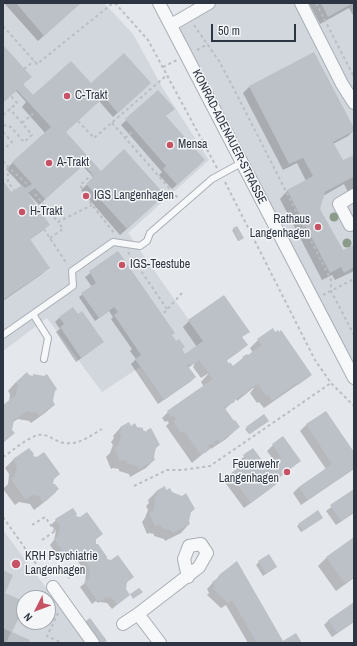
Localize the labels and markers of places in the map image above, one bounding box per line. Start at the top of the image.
place label: C-Trakt [75,89,107,103]
marker: C-Trakt [62,91,72,101]
place label: Mensa [178,138,208,152]
marker: Mensa [165,140,175,150]
place label: A-Trakt [57,156,89,170]
marker: A-Trakt [44,158,54,168]
place label: IGS Langenhagen [94,189,174,203]
marker: IGS Langenhagen [81,191,91,201]
place label: H-Trakt [30,205,62,219]
marker: H-Trakt [17,207,27,217]
place label: Rathaus Langenhagen [250,213,310,241]
marker: Rathaus Langenhagen [313,222,323,232]
place label: IGS-Teestube [130,258,190,272]
marker: IGS-Teestube [117,260,127,270]
place label: Feuerwehr Langenhagen [219,458,279,486]
marker: Feuerwehr Langenhagen [282,467,292,477]
place label: KRH Psychiatrie Langenhagen [25,550,98,578]
marker: KRH Psychiatrie Langenhagen [10,558,22,570]

